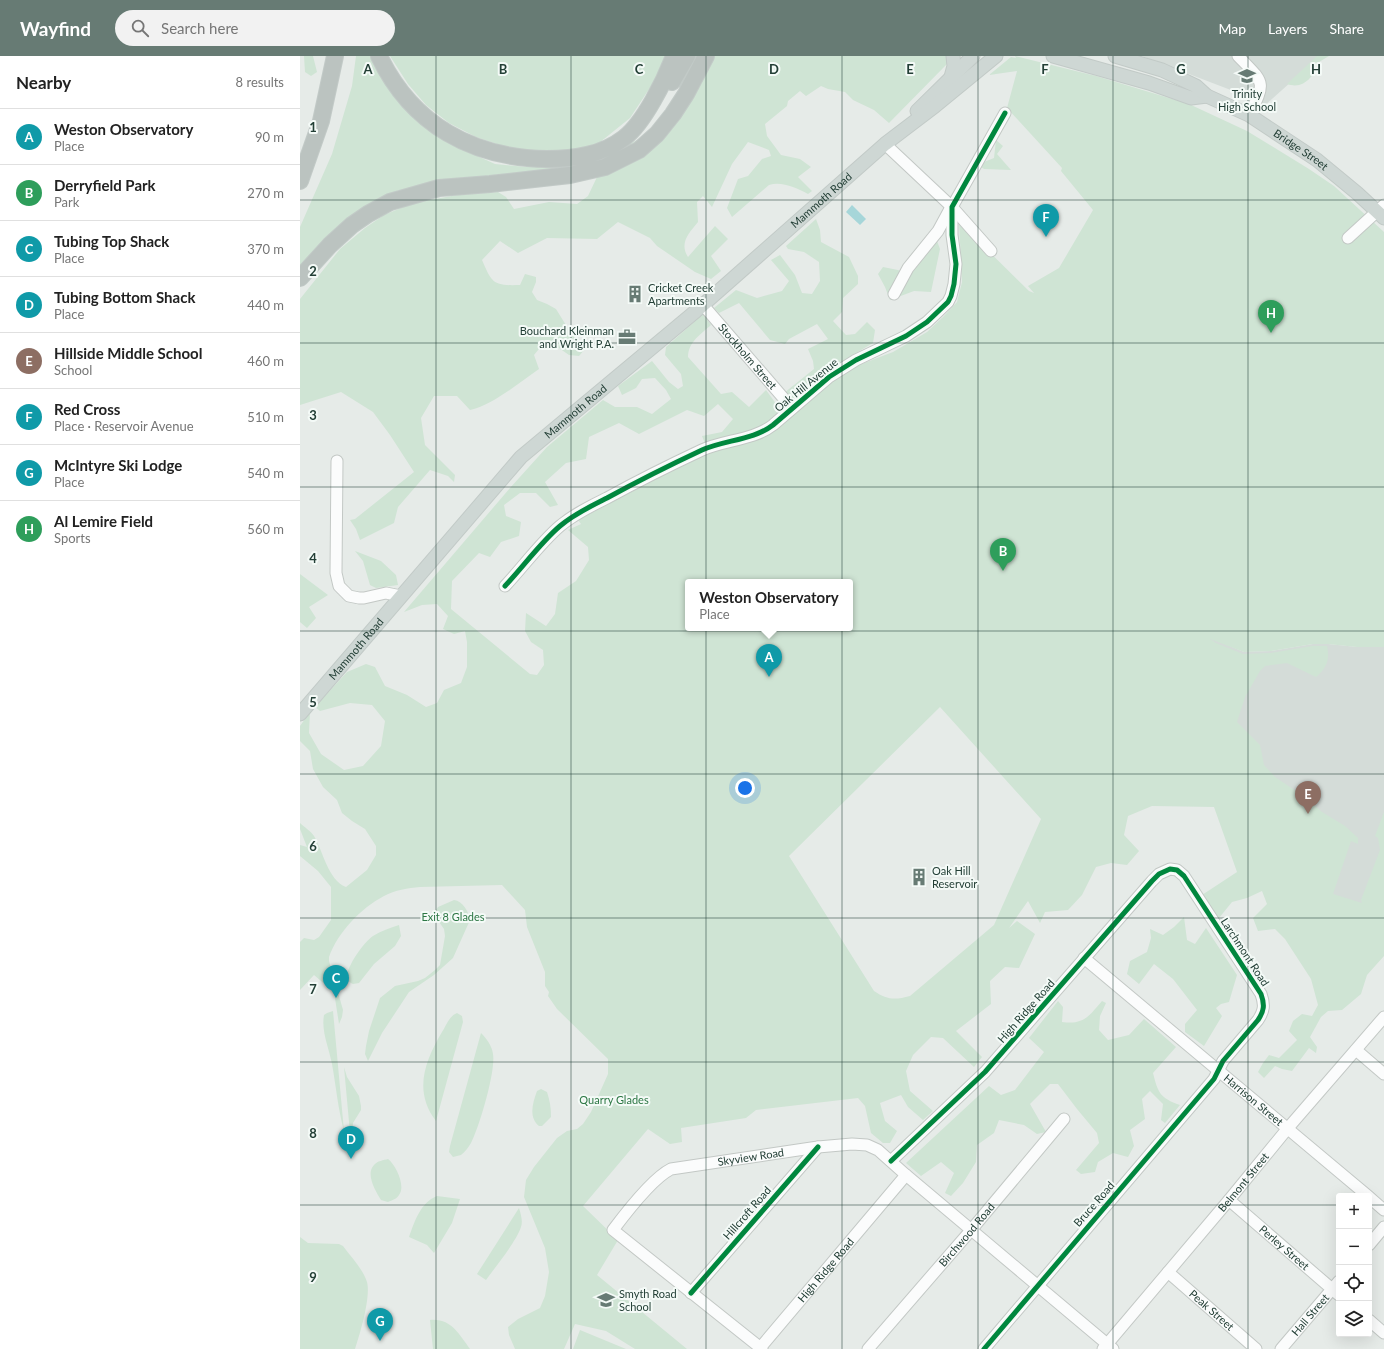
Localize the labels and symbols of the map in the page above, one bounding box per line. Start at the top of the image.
text: A [362,61,373,77]
text: B [499,61,508,77]
text: C [635,61,644,77]
text: D [769,61,779,77]
text: E [906,61,914,77]
text: F [1041,61,1049,77]
text: G [1176,61,1186,77]
text: H [1311,61,1321,77]
school or university icon: Trinity High School [1237,66,1257,86]
place label: Trinity High School [1218,87,1276,113]
text: 1 [309,119,317,135]
street label: Bridge Street [1271,126,1331,173]
street label: Mammoth Road [788,170,854,230]
pin: F [1033,204,1059,237]
text: 2 [309,263,317,279]
place label: Cricket Creek Apartments [648,281,714,307]
building icon: Cricket Creek Apartments [625,284,645,304]
pin: H [1258,300,1284,333]
street label: Stockholm Street [716,321,780,392]
place label: Bouchard Kleinman and Wright P.A. [520,324,614,350]
office icon: Bouchard Kleinman and Wright P.A. [617,327,637,347]
street label: Oak Hill Avenue [771,355,840,414]
street label: Mammoth Road [541,381,609,441]
text: 3 [309,407,317,423]
pin: B [990,538,1016,571]
text: 4 [309,550,317,566]
street label: Mammoth Road [326,615,386,682]
pin: A [756,644,782,677]
text: 5 [309,694,317,710]
your location [735,778,755,798]
pin: E [1295,781,1321,814]
text: 6 [309,838,317,854]
place label: Oak Hill Reservoir [932,864,977,890]
building icon: Oak Hill Reservoir [909,867,929,887]
park label: Exit 8 Glades [421,910,485,923]
street label: Larchmont Road [1219,915,1272,988]
pin: C [323,965,349,998]
street label: High Ridge Road [995,976,1057,1045]
text: 7 [309,981,317,997]
street label: Harrison Street [1221,1071,1286,1128]
park label: Quarry Glades [579,1093,649,1106]
text: 8 [309,1125,317,1141]
pin: D [338,1126,364,1159]
street label: Skyview Road [717,1145,785,1168]
street label: Belmont Street [1215,1150,1271,1214]
street label: Bruce Road [1071,1179,1117,1229]
street label: Hillcroft Road [720,1183,773,1242]
street label: Birchwood Road [936,1200,997,1269]
street label: Perley Street [1257,1222,1312,1272]
street label: High Ridge Road [795,1235,856,1304]
text: 9 [309,1269,317,1285]
place label: Smyth Road School [619,1287,677,1313]
street label: Peak Street [1187,1287,1237,1333]
school or university icon: Smyth Road School [596,1290,616,1310]
street label: Hall Street [1288,1291,1331,1338]
pin: G [367,1308,393,1341]

